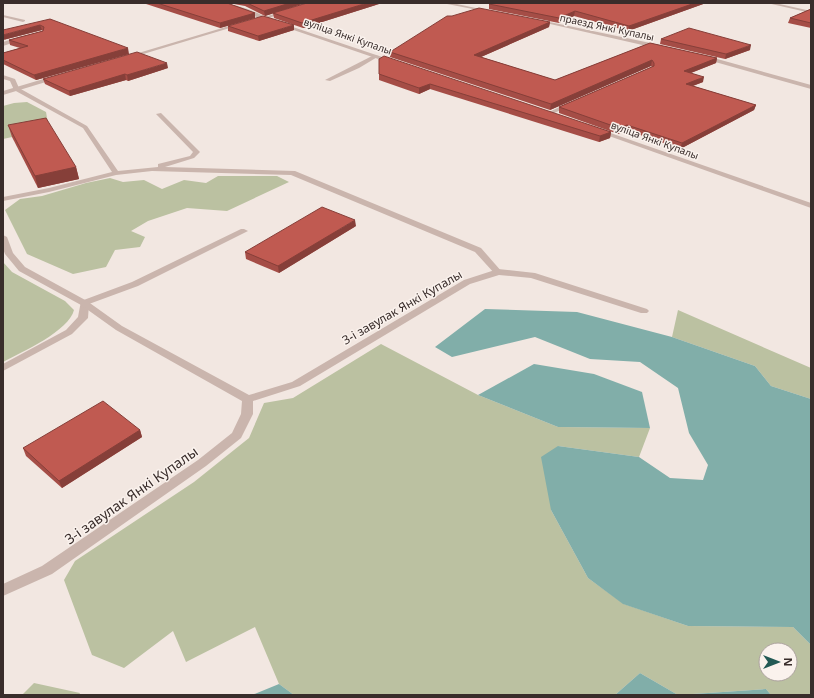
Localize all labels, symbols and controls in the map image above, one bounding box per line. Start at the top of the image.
street label: праезд Янкі Купалы [559,10,655,44]
street label: вуліца Янкі Купалы [302,14,394,58]
street label: вуліца Янкі Купалы [609,118,701,162]
street label: 3-і завулак Янкі Купалы [339,266,465,348]
street label: 3-і завулак Янкі Купалы [61,442,201,548]
north arrow [758,642,798,682]
text: N [781,658,796,666]

